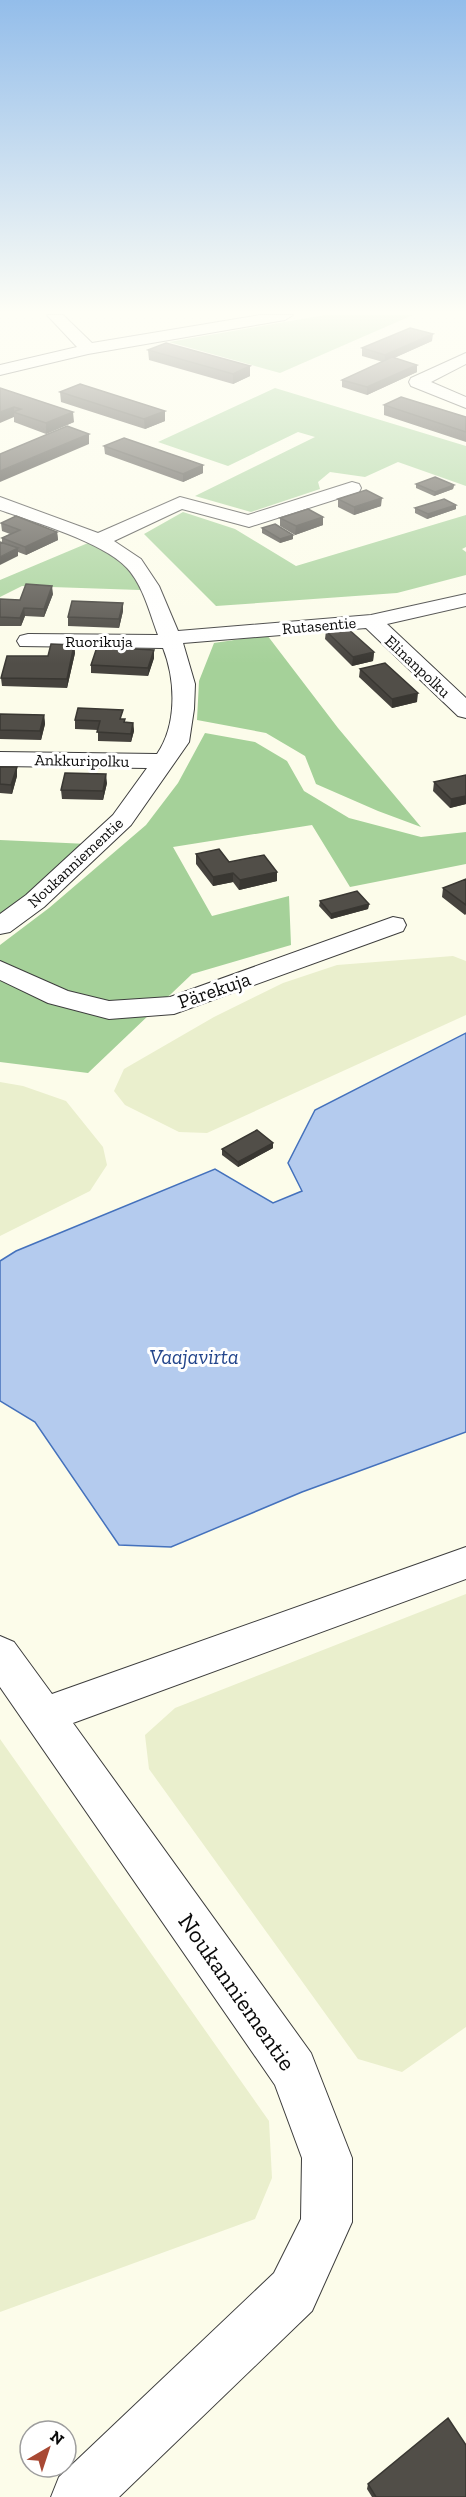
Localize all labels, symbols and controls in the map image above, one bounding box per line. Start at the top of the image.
street label: Rutasentie [281,613,357,638]
street label: Elinanpolku [381,631,454,702]
street label: Ruorikuja [65,632,133,651]
street label: Ankkuripolku [34,750,130,771]
street label: Noukanniementie [24,813,127,911]
street label: Pärekuja [175,966,254,1014]
water label: Vaajavirta [149,1344,239,1369]
street label: Noukanniementie [172,1908,302,2076]
north arrow [18,2419,78,2479]
text: N [46,2427,68,2449]

